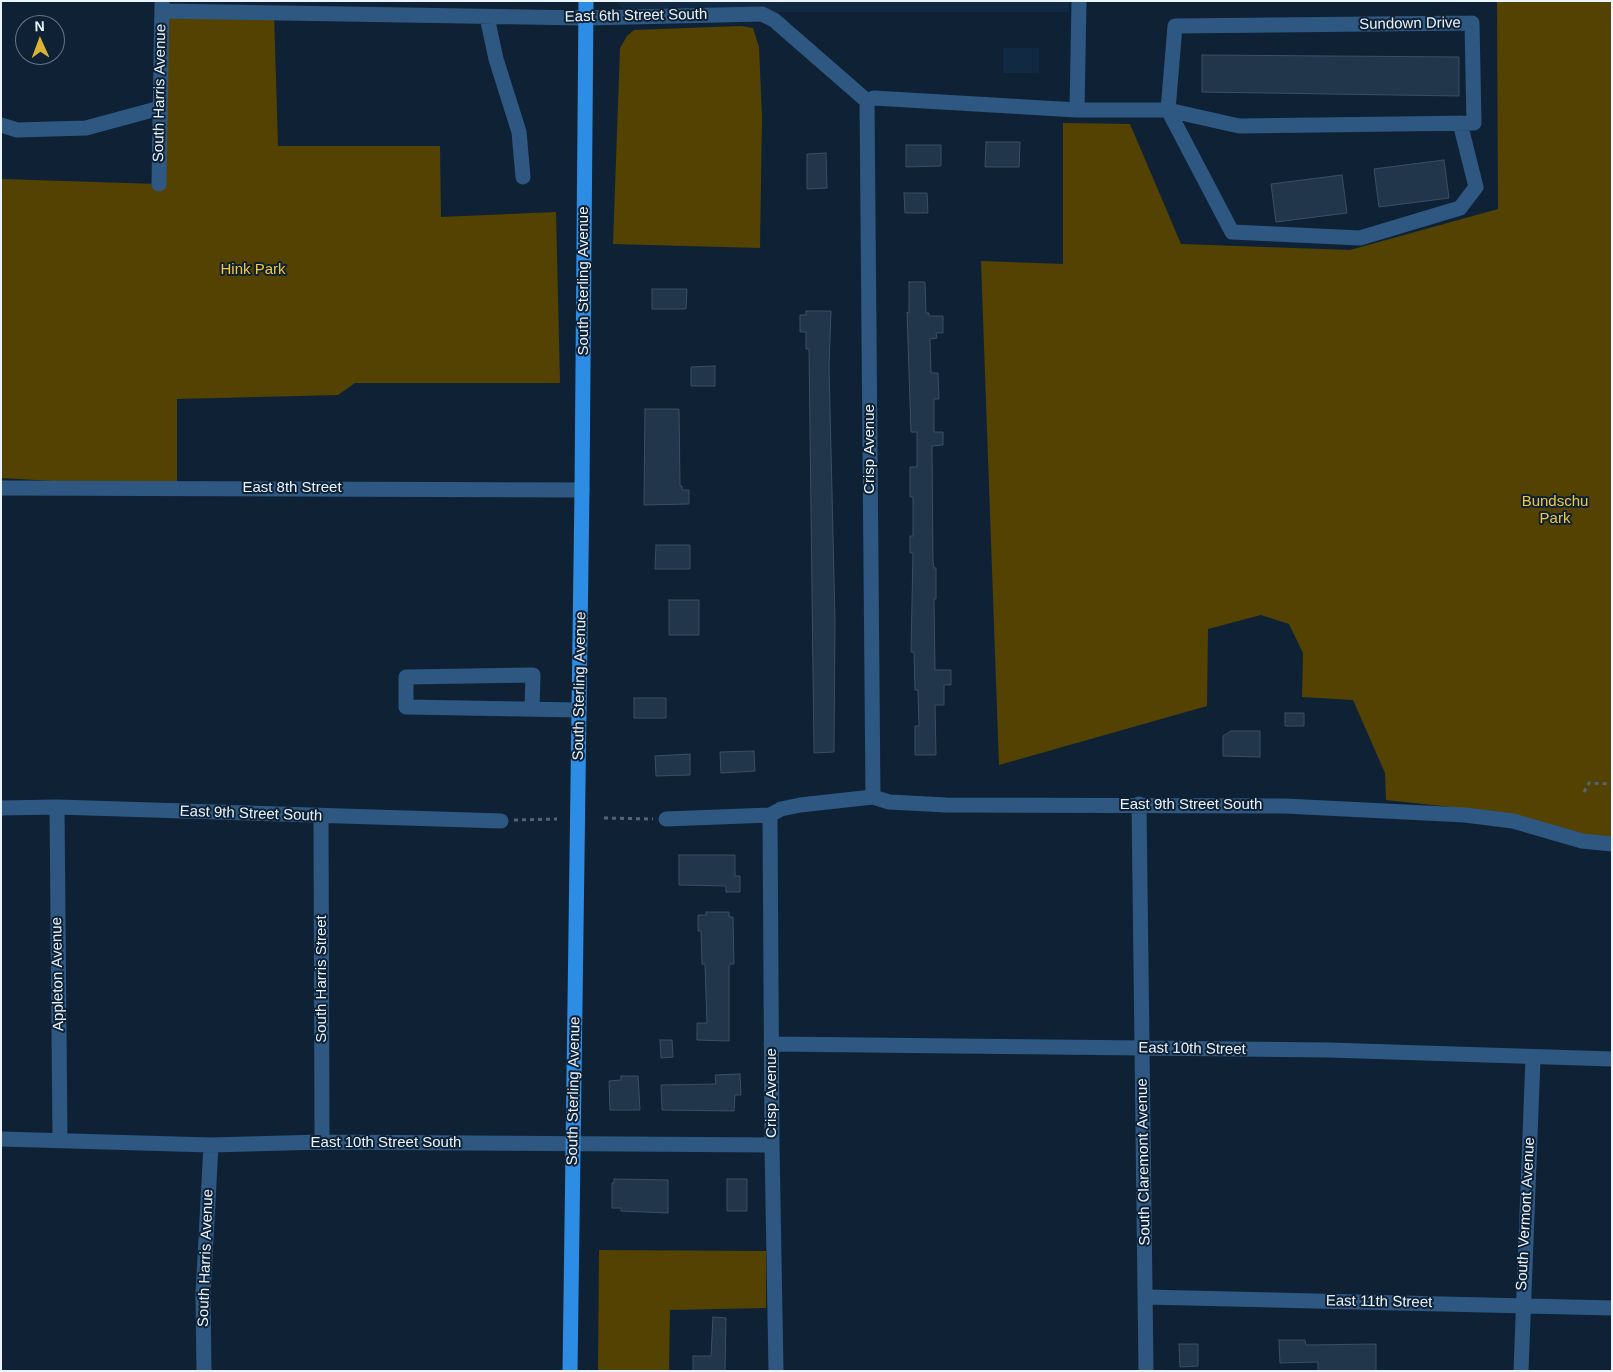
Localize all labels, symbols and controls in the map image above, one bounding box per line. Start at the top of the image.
street label: East 6th Street South [565,6,707,26]
street label: Sundown Drive [1359,14,1461,34]
north arrow [15,15,65,65]
text: N [34,18,45,34]
street label: South Harris Avenue [150,24,170,162]
street label: South Sterling Avenue [575,207,593,355]
park label: Hink Park [220,261,286,279]
street label: Crisp Avenue [861,404,879,494]
street label: East 8th Street [242,479,342,497]
park label: Bundschu Park [1522,493,1588,528]
street label: South Sterling Avenue [570,611,590,761]
street label: East 9th Street South [1120,796,1262,814]
street label: East 9th Street South [179,803,323,825]
street label: South Harris Street [313,915,331,1043]
street label: Appleton Avenue [48,917,68,1031]
street label: South Sterling Avenue [564,1016,584,1166]
street label: East 10th Street [1138,1039,1246,1059]
street label: Crisp Avenue [763,1048,781,1138]
street label: South Claremont Avenue [1134,1078,1154,1246]
street label: East 10th Street South [311,1134,461,1152]
street label: South Vermont Avenue [1513,1137,1539,1291]
street label: South Harris Avenue [195,1189,217,1327]
street label: East 11th Street [1326,1292,1432,1312]

